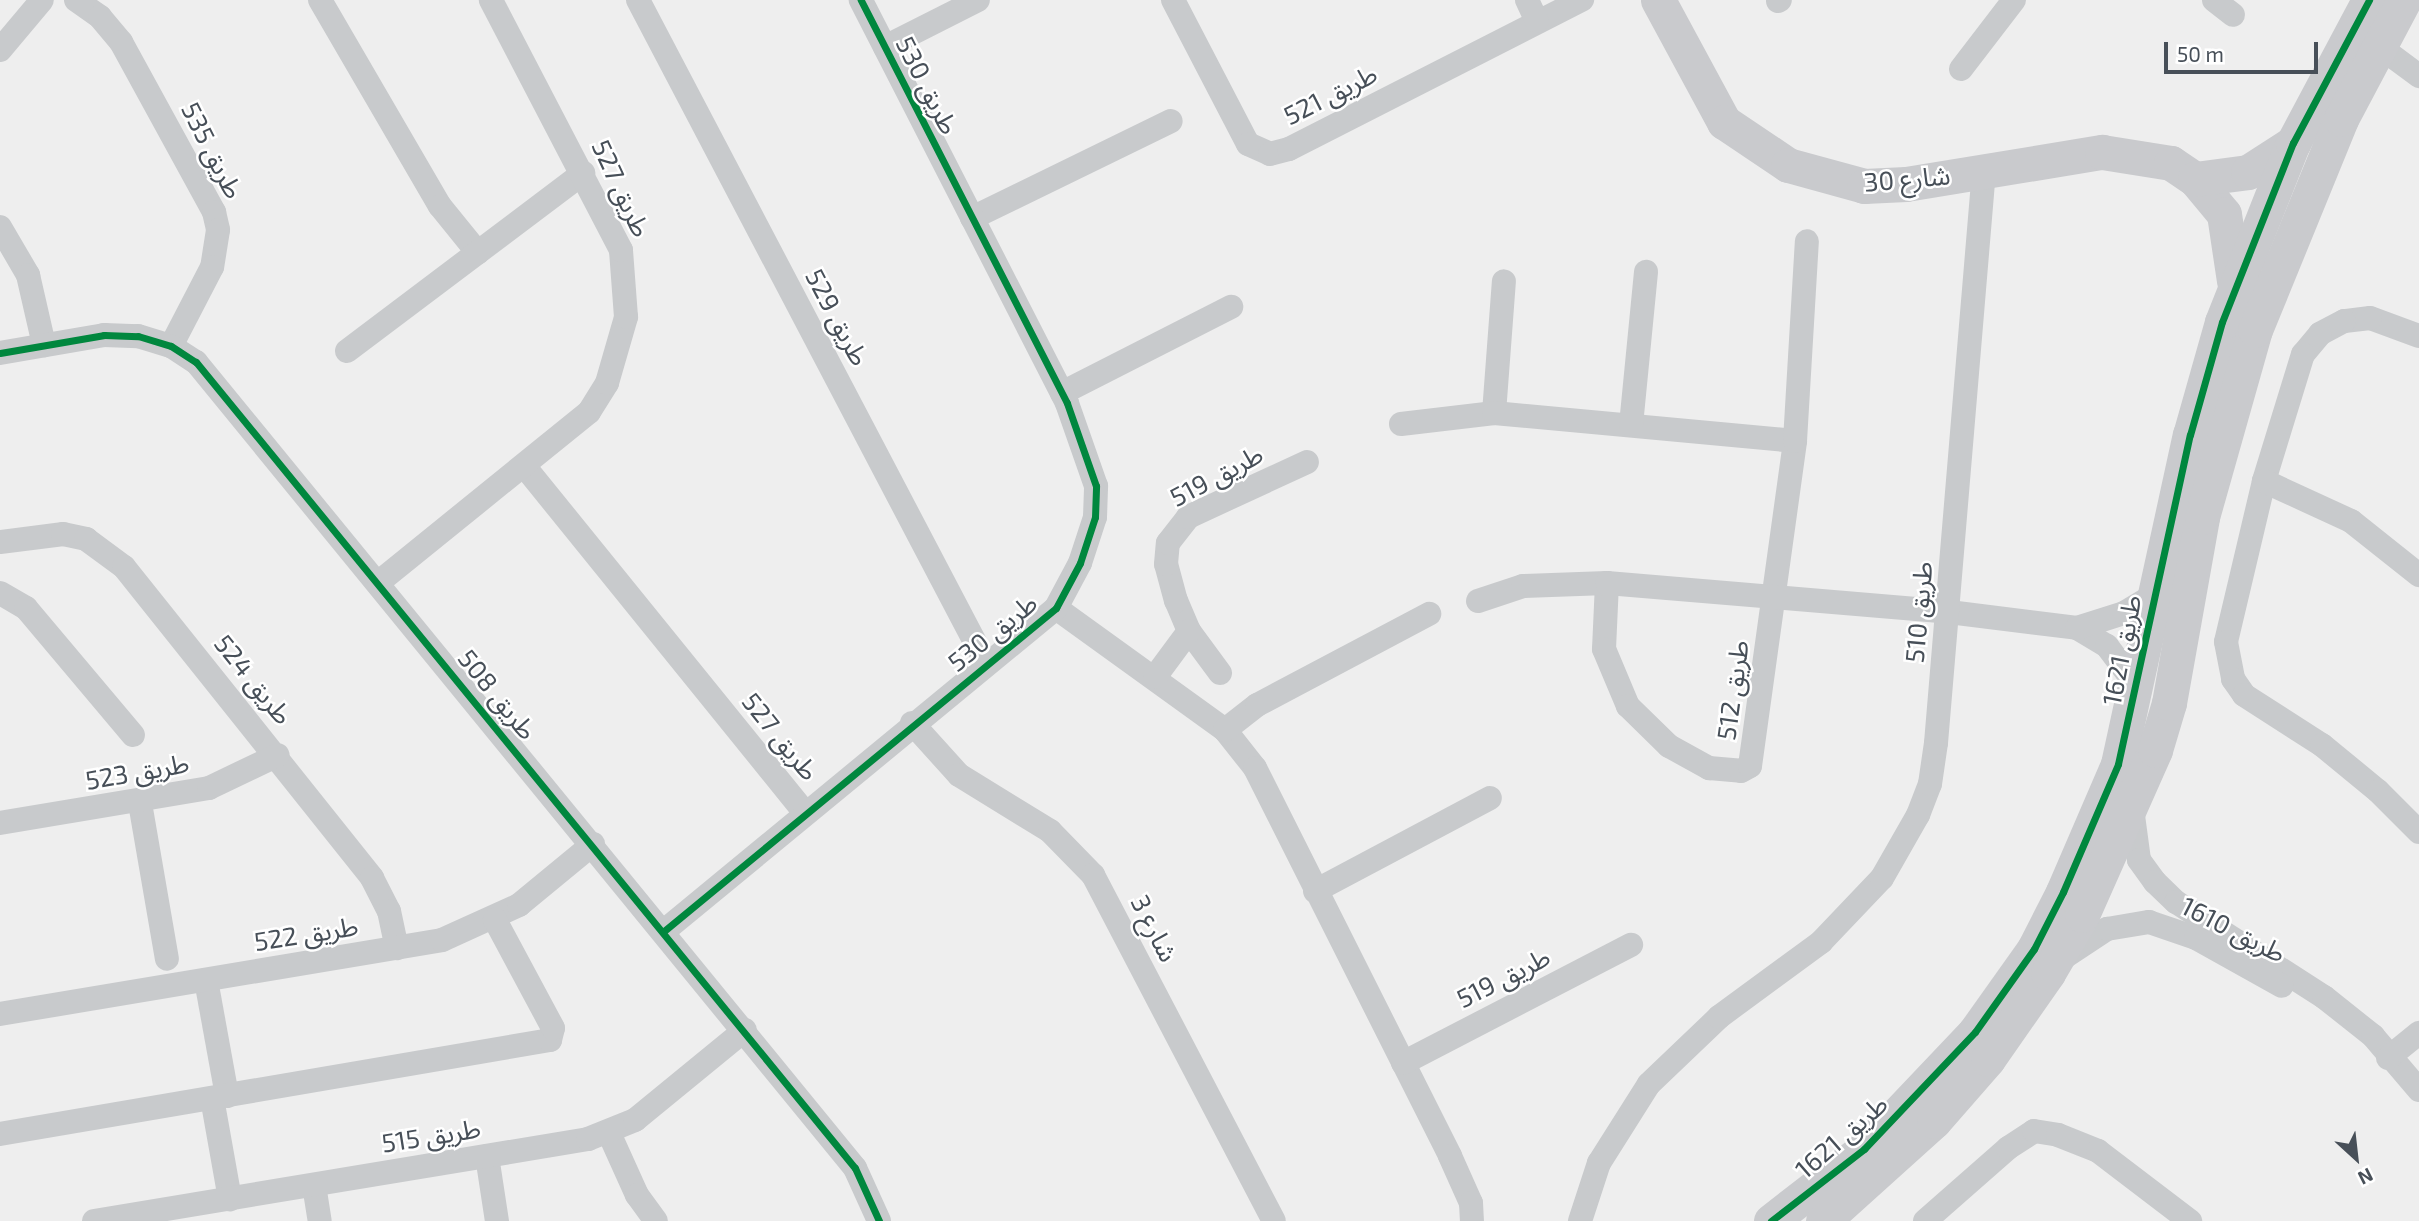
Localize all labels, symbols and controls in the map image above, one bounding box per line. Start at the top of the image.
scale bar [2167,28,2321,72]
street label: طريق 530 [890,31,966,139]
text: 50 m [2177,41,2224,66]
street label: طريق 521 [1278,57,1382,131]
street label: طريق 535 [175,97,251,203]
street label: طريق 527 [586,134,658,242]
street label: شارع 30 [1863,159,1951,197]
street label: طريق 529 [800,263,876,371]
street label: طريق 519 [1164,438,1268,512]
street label: طريق 510 [1898,560,1938,664]
street label: طريق 530 [941,587,1043,677]
street label: طريق 1621 [2095,592,2147,708]
street label: طريق 524 [208,628,300,730]
street label: طريق 512 [1710,638,1754,742]
street label: طريق 508 [452,643,544,745]
street label: طريق 527 [736,686,826,786]
street label: طريق 523 [83,747,191,795]
street label: شارع 3 [1125,889,1185,967]
street label: طريق 1610 [2177,889,2291,969]
street label: طريق 522 [252,909,360,957]
street label: طريق 519 [1451,940,1555,1014]
street label: طريق 1621 [1789,1088,1893,1184]
street label: طريق 515 [379,1112,483,1158]
north arrow [2321,1123,2391,1193]
text: N [2354,1164,2377,1191]

